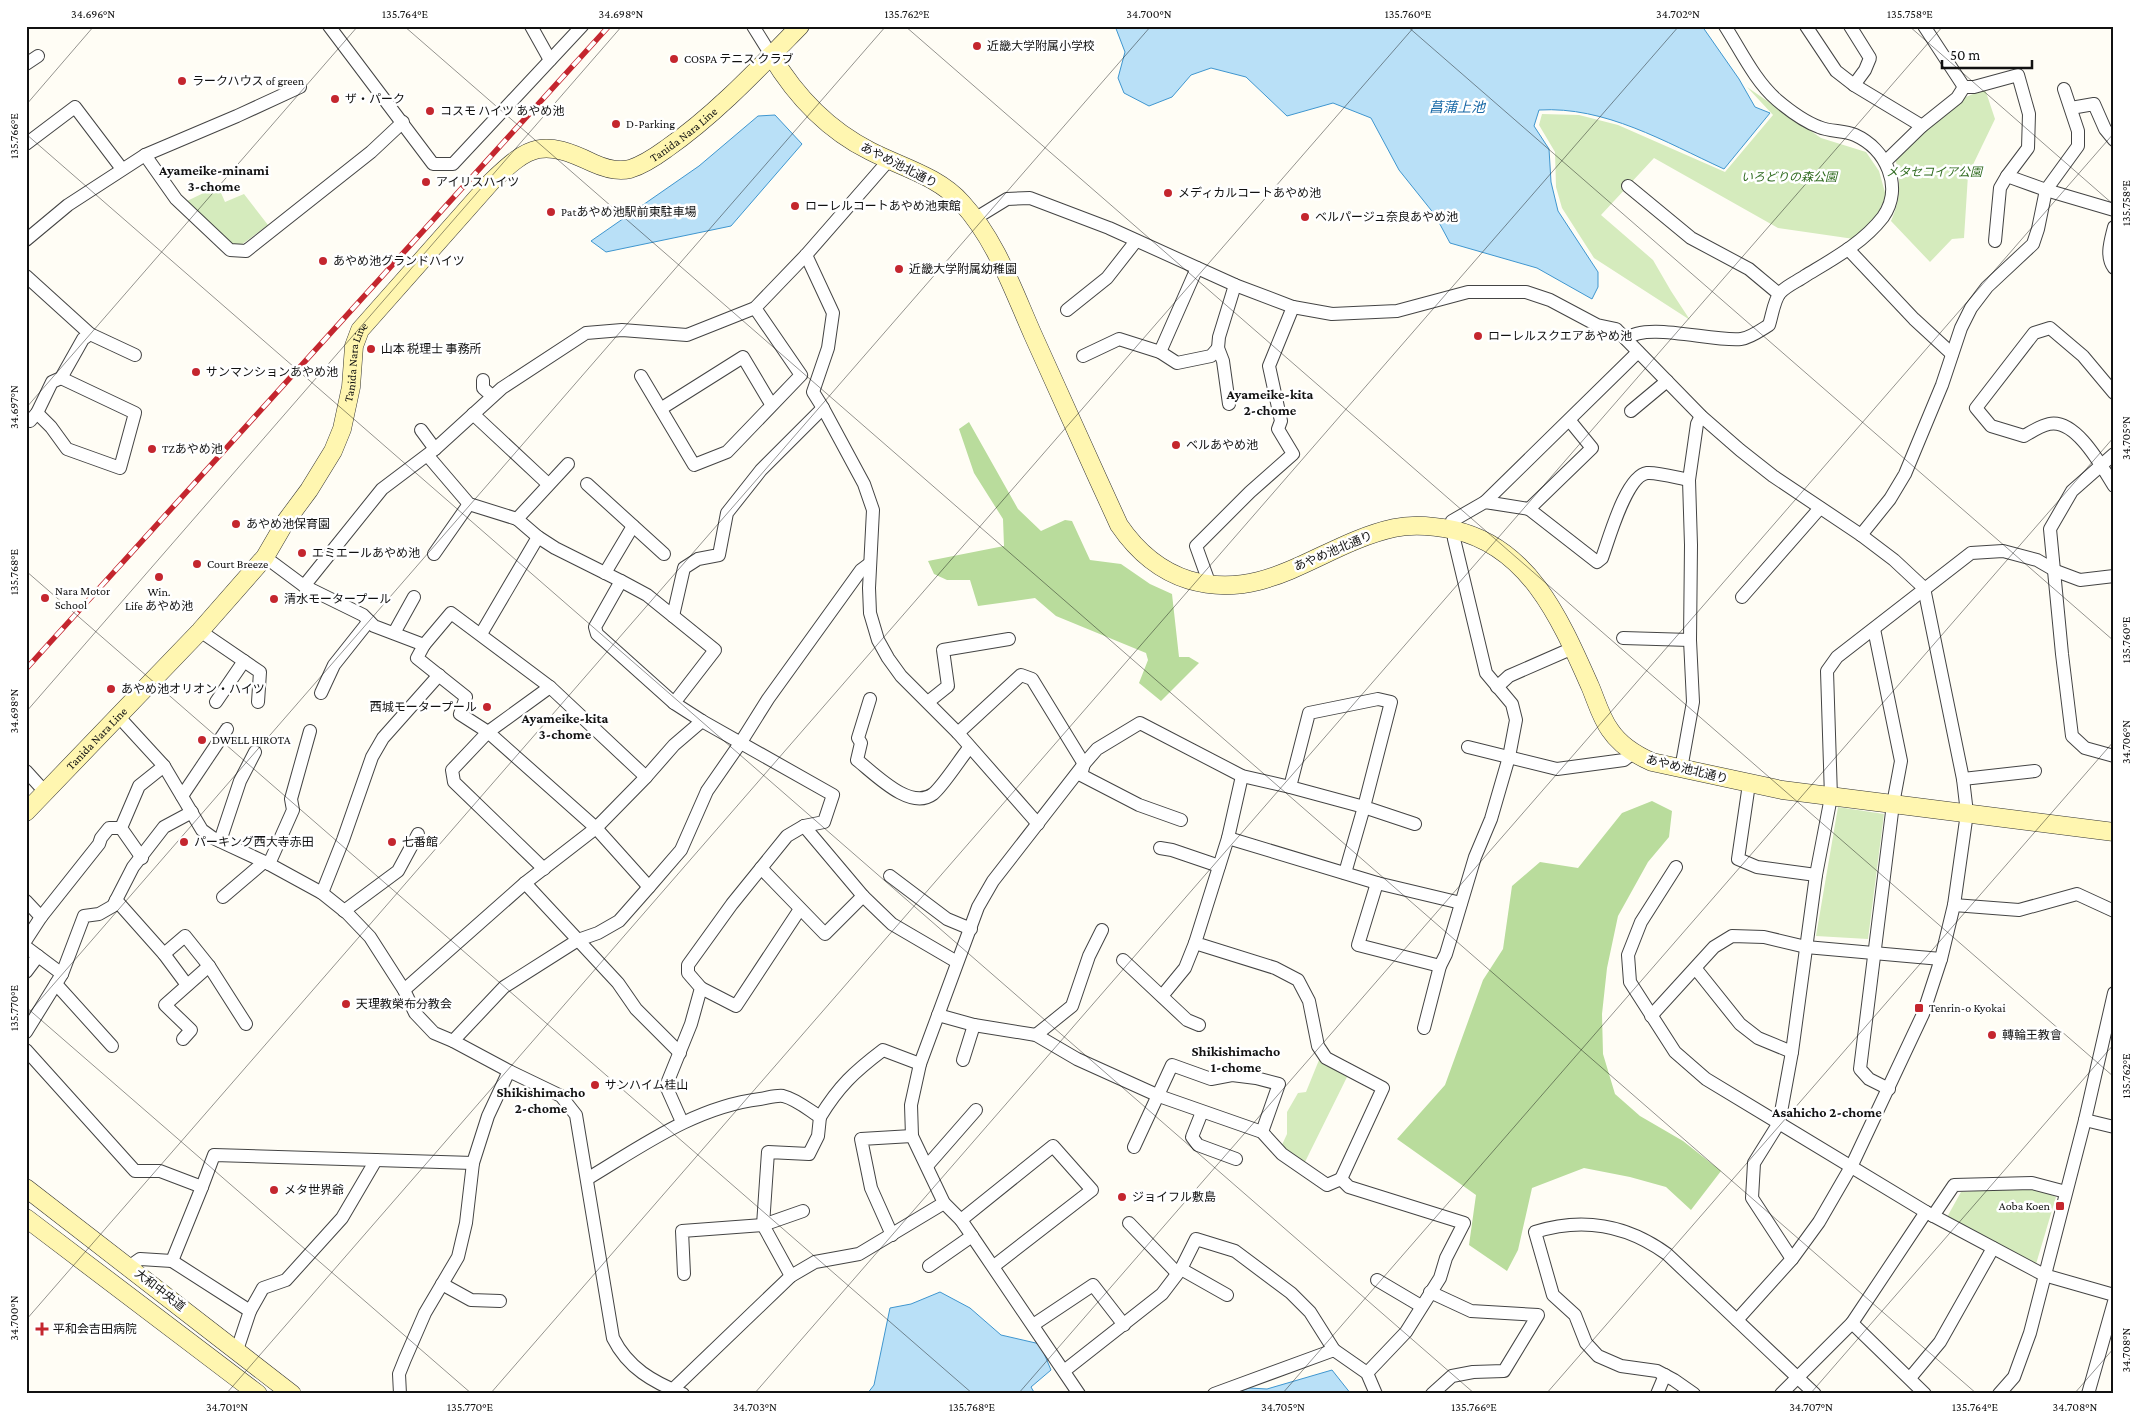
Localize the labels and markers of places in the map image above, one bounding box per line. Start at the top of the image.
place label: 近畿大学附属小学校 [987,39,1095,53]
marker: 近畿大学附属小学校 [971,40,983,52]
place label: COSPA テニス クラブ [684,52,794,66]
marker: COSPA テニス クラブ [668,53,680,65]
place label: ラークハウス of green [192,74,305,88]
marker: ラークハウス of green [176,75,188,87]
place label: ザ・パーク [345,92,405,106]
marker: ザ・パーク [329,93,341,105]
place label: コスモ ハイツ あやめ池 [440,104,564,118]
marker: コスモ ハイツ あやめ池 [424,105,436,117]
place label: D-Parking [626,117,675,131]
marker: D-Parking [610,118,622,130]
place label: アイリスハイツ [436,175,519,189]
marker: アイリスハイツ [420,176,432,188]
place label: メディカルコートあやめ池 [1178,186,1321,200]
marker: メディカルコートあやめ池 [1162,187,1174,199]
place label: ローレルコートあやめ池東館 [805,199,961,213]
marker: ローレルコートあやめ池東館 [789,200,801,212]
place label: Patあやめ池駅前東駐車場 [561,205,696,219]
marker: Patあやめ池駅前東駐車場 [545,206,557,218]
place label: ベルパージュ奈良あやめ池 [1315,210,1458,224]
marker: ベルパージュ奈良あやめ池 [1299,211,1311,223]
place label: あやめ池グランドハイツ [333,254,465,268]
marker: あやめ池グランドハイツ [317,255,329,267]
place label: 近畿大学附属幼稚園 [909,262,1017,276]
marker: 近畿大学附属幼稚園 [893,263,905,275]
place label: ローレルスクエアあやめ池 [1488,329,1632,343]
marker: ローレルスクエアあやめ池 [1472,330,1484,342]
place label: 山本 税理士 事務所 [381,342,482,356]
marker: 山本 税理士 事務所 [365,343,377,355]
place label: サンマンションあやめ池 [206,365,338,379]
marker: サンマンションあやめ池 [190,366,202,378]
place label: ベルあやめ池 [1186,438,1258,452]
marker: ベルあやめ池 [1170,439,1182,451]
place label: TZあやめ池 [162,442,223,456]
marker: TZあやめ池 [146,443,158,455]
place label: あやめ池保育園 [246,517,330,531]
marker: あやめ池保育園 [230,518,242,530]
place label: エミエールあやめ池 [312,546,420,560]
marker: エミエールあやめ池 [296,547,308,559]
place label: Court Breeze [207,557,268,571]
marker: Court Breeze [191,558,203,570]
marker: Win. Life あやめ池 [153,571,165,583]
place label: Nara Motor School [55,584,111,612]
place label: Win. Life あやめ池 [125,585,193,613]
marker: Nara Motor School [39,592,51,604]
place label: 清水モータープール [284,592,391,606]
marker: 清水モータープール [268,593,280,605]
place label: あやめ池オリオン・ハイツ [121,682,265,696]
marker: あやめ池オリオン・ハイツ [105,683,117,695]
place label: 西城モータープール [370,700,477,714]
marker: 西城モータープール [481,701,493,713]
place label: DWELL HIROTA [212,733,291,747]
marker: DWELL HIROTA [196,734,208,746]
place label: パーキング西大寺赤田 [194,835,314,849]
place label: 七番館 [402,835,438,849]
marker: パーキング西大寺赤田 [178,836,190,848]
marker: 七番館 [386,836,398,848]
place label: 天理教榮布分教会 [356,997,452,1011]
marker: 天理教榮布分教会 [340,998,352,1010]
place label: Tenrin-o Kyokai [1929,1001,2006,1015]
marker: Tenrin-o Kyokai [1913,1002,1925,1014]
place label: 轉輪王教會 [2002,1028,2062,1042]
marker: 轉輪王教會 [1986,1029,1998,1041]
place label: サンハイム桂山 [605,1078,689,1092]
marker: サンハイム桂山 [589,1079,601,1091]
place label: メタ世界爺 [284,1183,344,1197]
marker: メタ世界爺 [268,1184,280,1196]
place label: ジョイフル敷島 [1132,1190,1216,1204]
marker: ジョイフル敷島 [1116,1191,1128,1203]
place label: Aoba Koen [1999,1199,2051,1213]
marker: Aoba Koen [2054,1200,2066,1212]
marker: 平和会吉田病院 [35,1322,49,1336]
place label: 平和会吉田病院 [53,1322,137,1336]

